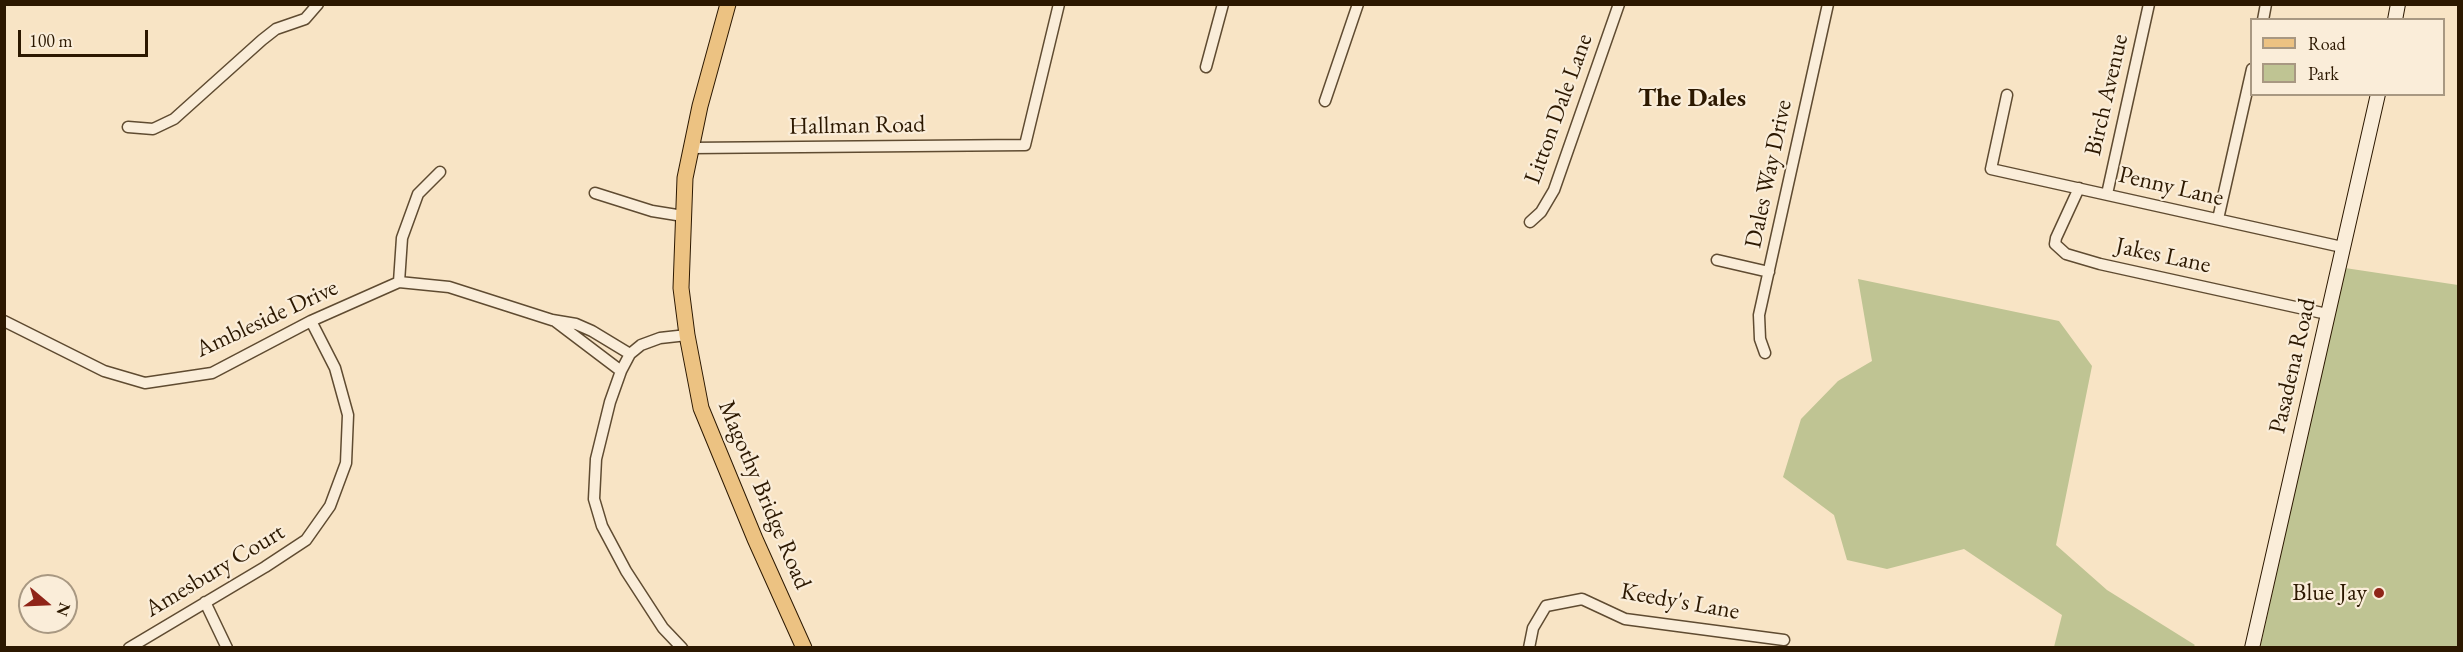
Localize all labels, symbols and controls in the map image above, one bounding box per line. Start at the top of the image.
scale bar [21,18,152,56]
legend [2250,18,2445,96]
text: 100 m [29,29,73,52]
street label: Litton Dale Lane [1519,30,1599,188]
street label: Birch Avenue [2079,31,2135,159]
text: Road [2308,32,2346,55]
text: Park [2308,62,2339,85]
district label: The Dales [1638,83,1746,115]
street label: Dales Way Drive [1739,97,1799,251]
street label: Hallman Road [789,110,925,142]
street label: Penny Lane [2116,161,2226,213]
street label: Jakes Lane [2113,232,2213,280]
street label: Ambleside Drive [191,273,343,365]
street label: Pasadena Road [2263,296,2323,436]
street label: Magothy Bridge Road [711,396,817,594]
street label: Amesbury Court [140,518,290,624]
north arrow [18,574,78,634]
street label: Keedy's Lane [1618,577,1742,627]
place label: Blue Jay [2292,579,2367,607]
marker: Blue Jay [2372,586,2386,600]
text: N [52,600,76,619]

